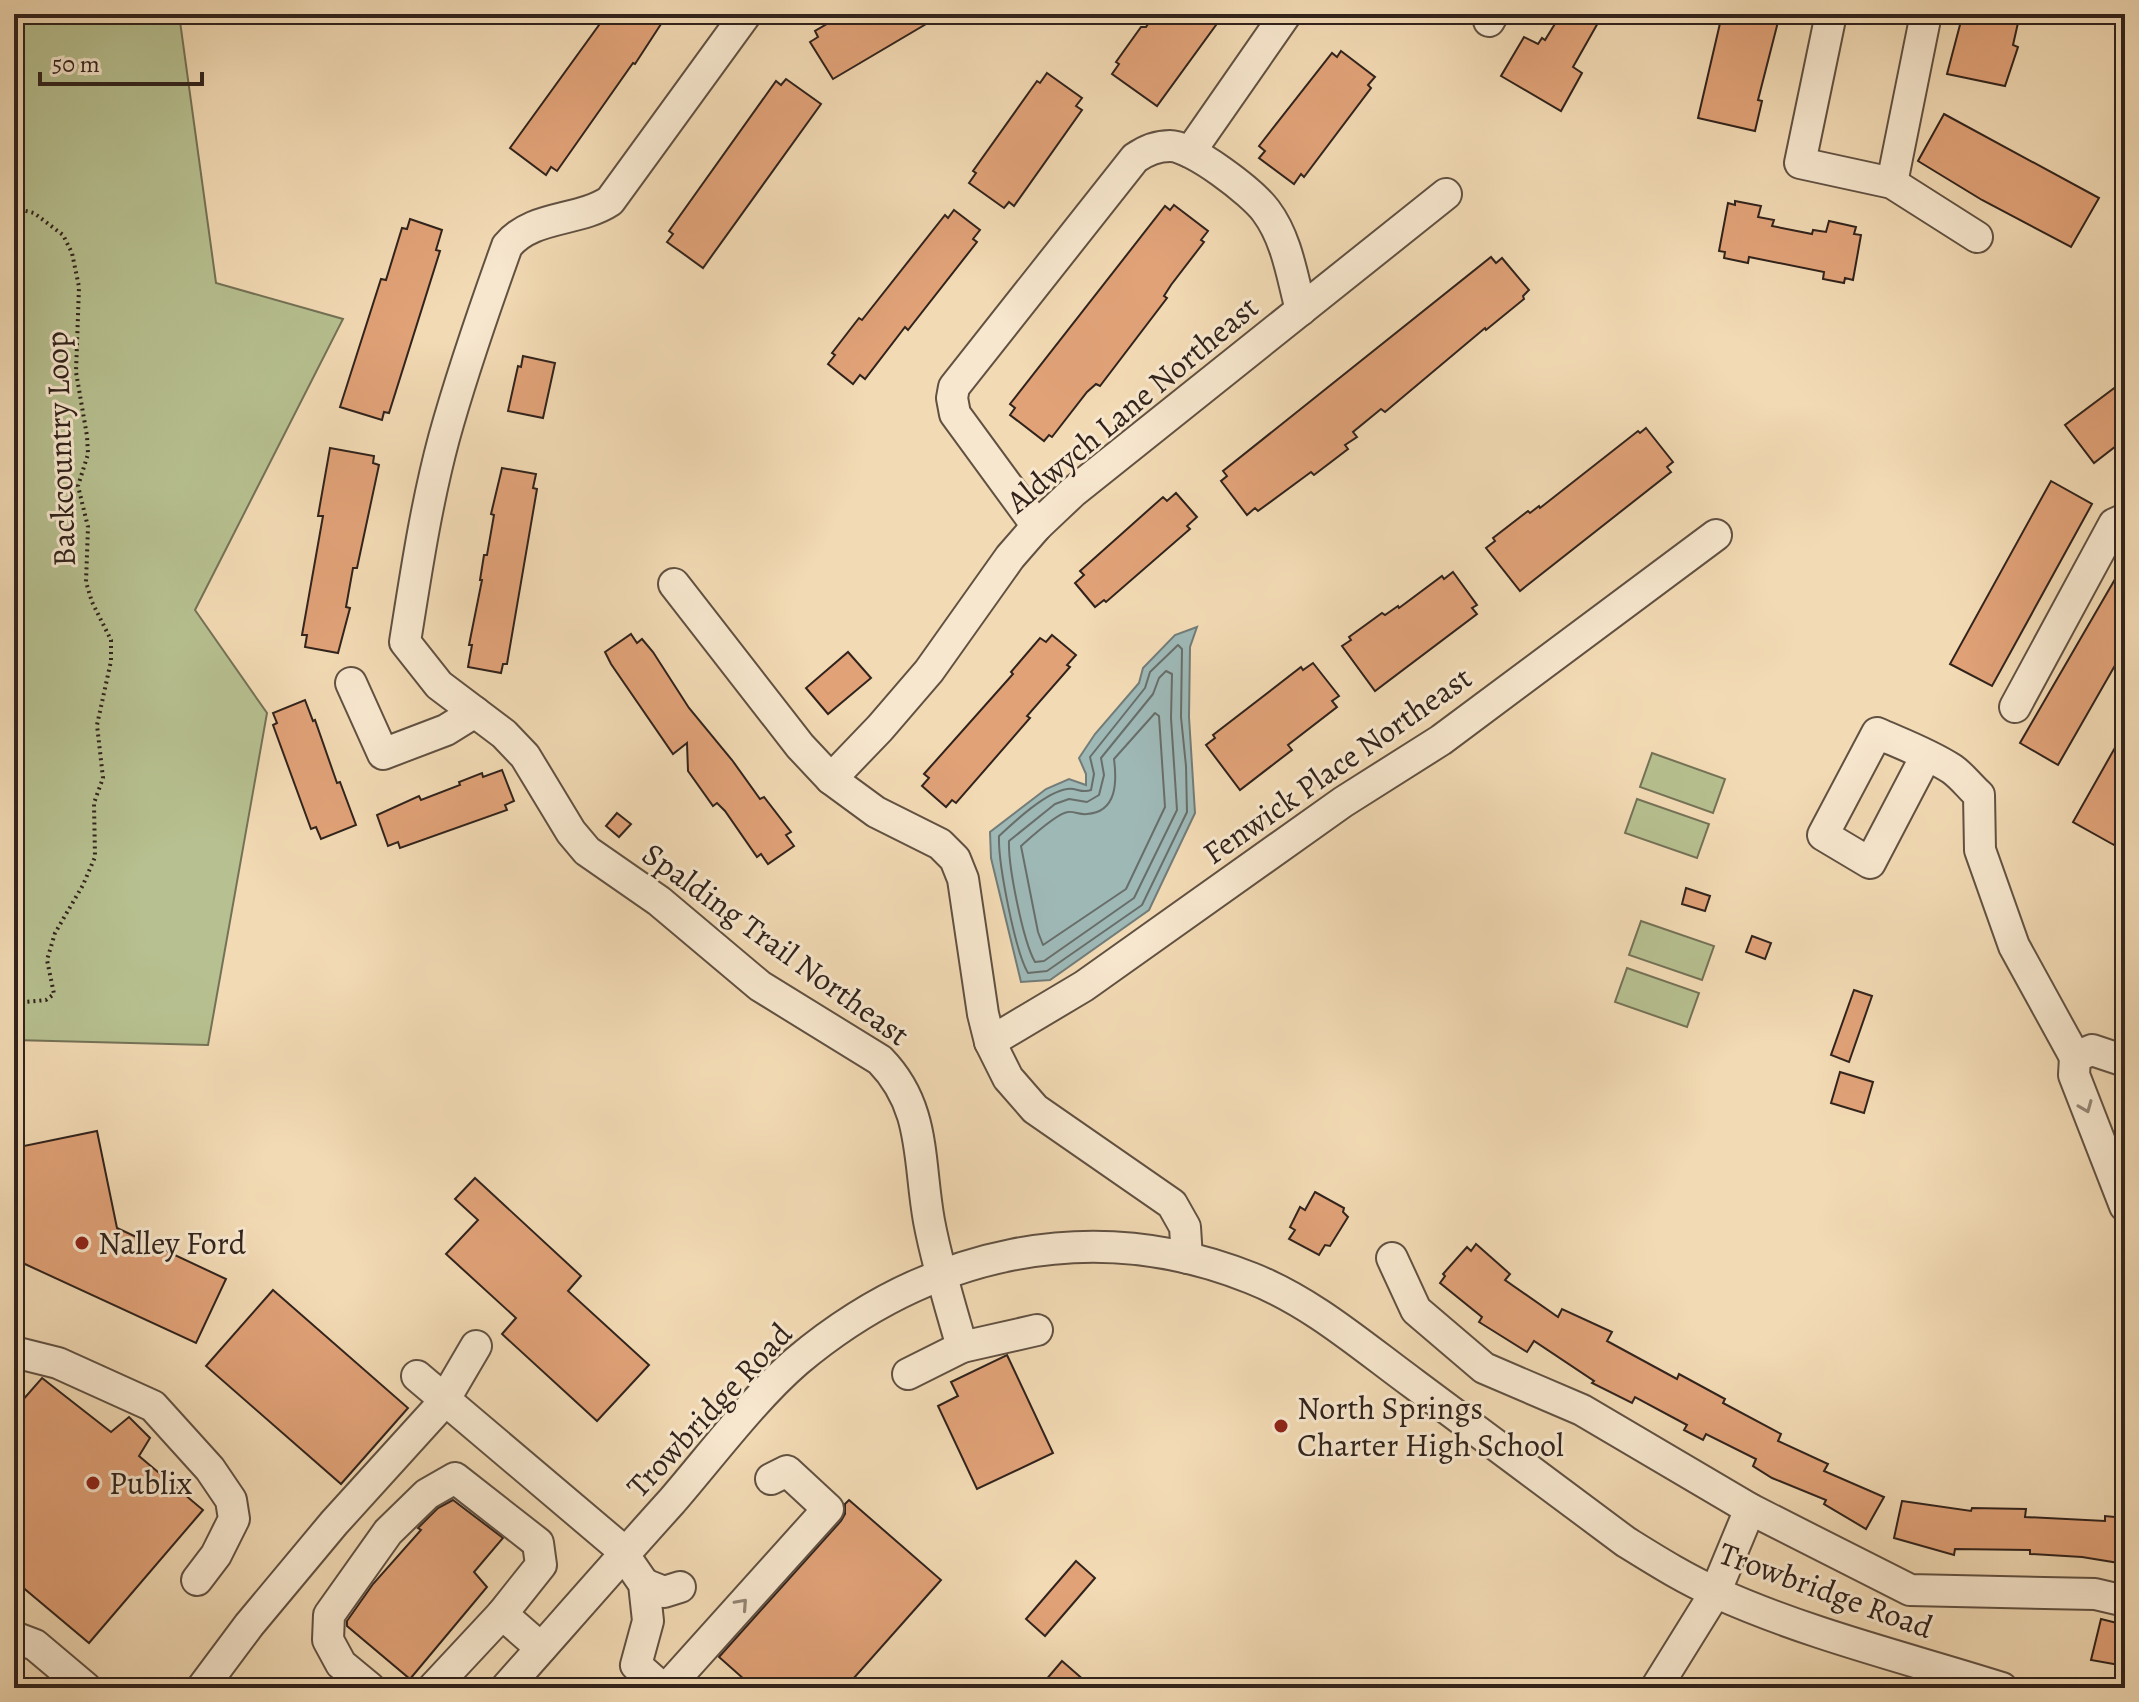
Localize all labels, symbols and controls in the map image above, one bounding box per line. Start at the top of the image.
scale bar [40,36,202,86]
text: 50 m [52,48,100,80]
street label: Aldwych Lane Northeast [996,285,1267,523]
street label: Backcountry Loop [34,330,86,568]
street label: Fenwick Place Northeast [1194,656,1480,874]
street label: Spalding Trail Northeast [634,832,918,1056]
one-way arrow [2076,1099,2093,1113]
place label: Nalley Ford [98,1221,247,1265]
marker: Nalley Ford [73,1234,91,1252]
street label: Trowbridge Road [616,1312,802,1507]
place label: North Springs Charter High School [1297,1386,1564,1467]
marker: North Springs Charter High School [1272,1417,1290,1435]
place label: Publix [109,1461,192,1505]
marker: Publix [84,1474,102,1492]
street label: Trowbridge Road [1713,1531,1940,1649]
one-way arrow [732,1599,746,1614]

